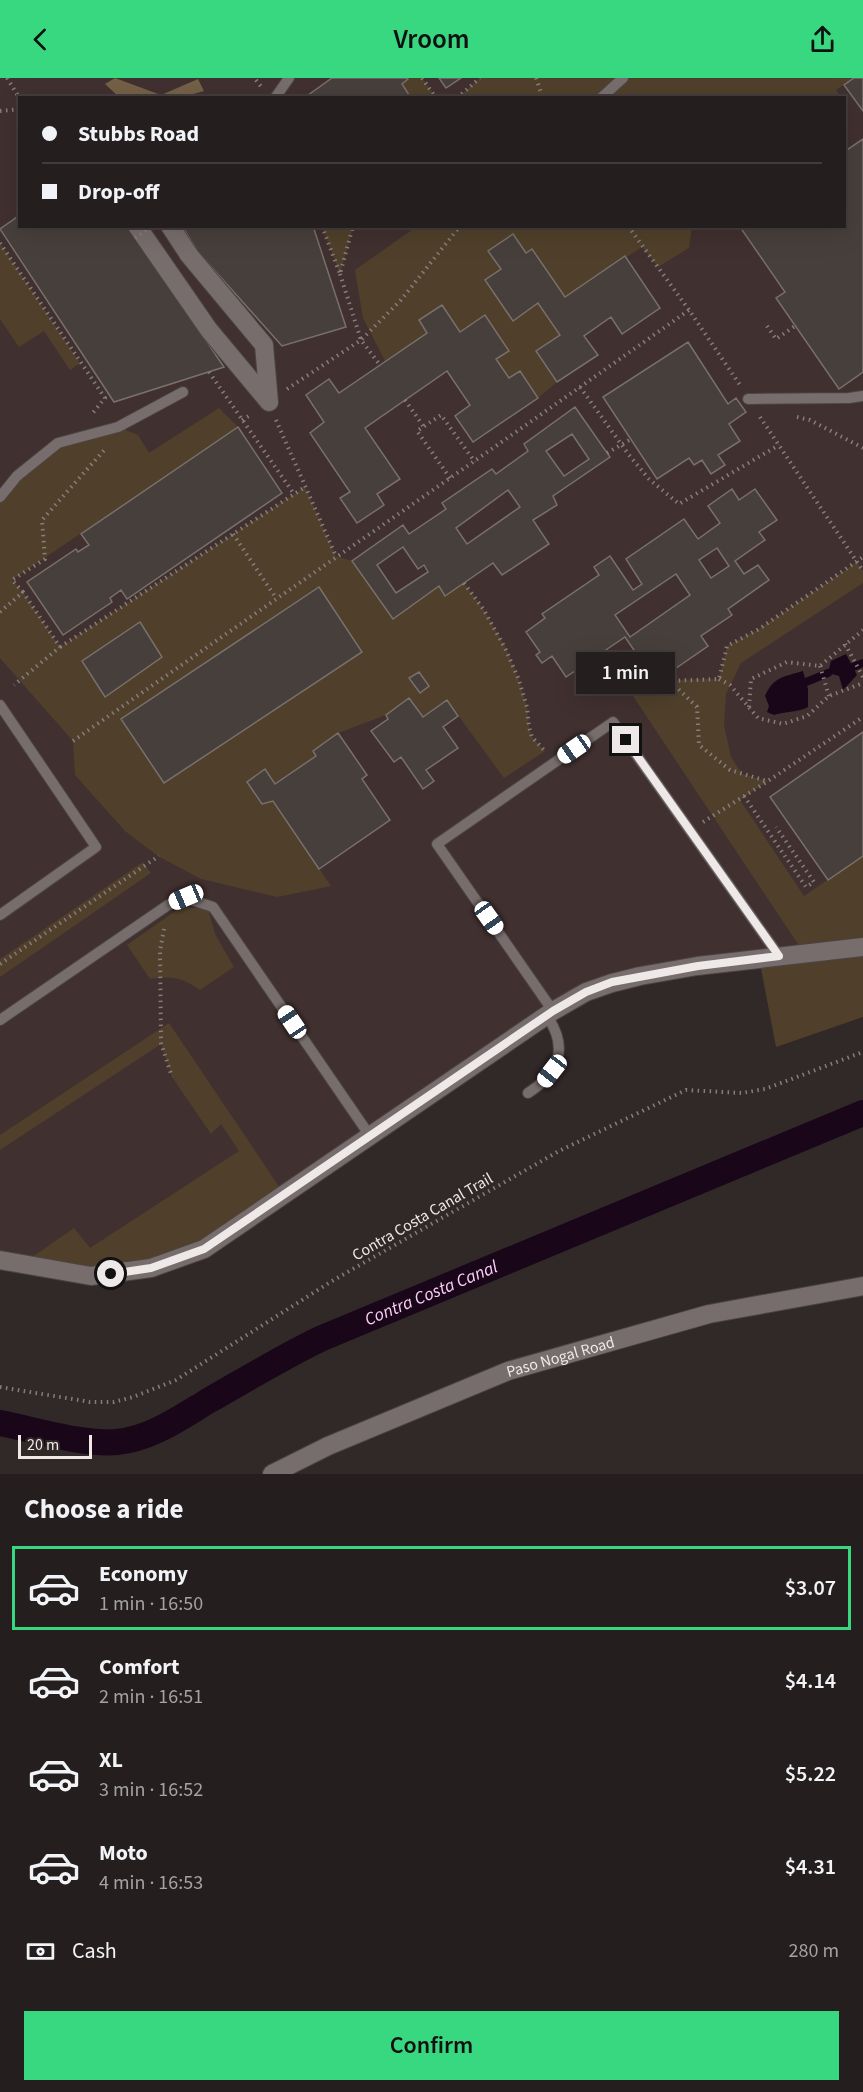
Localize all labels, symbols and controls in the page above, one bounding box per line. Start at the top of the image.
text: Vroom [393,20,470,59]
icon: back [24,23,57,56]
icon: share [806,23,839,56]
text: Stubbs Road [78,118,199,150]
text: Drop-off [78,176,159,208]
callout: 1 min [576,653,676,695]
text: 1 min [602,659,649,687]
route end [612,726,639,753]
car [554,731,594,767]
car [166,882,206,912]
car [471,898,507,938]
car [274,1002,310,1042]
car [534,1051,570,1091]
street label: Contra Costa Canal Trail [348,1168,497,1266]
water label: Contra Costa Canal [361,1254,502,1332]
route start [97,1260,124,1287]
street label: Paso Nogal Road [504,1331,617,1383]
scale bar [18,1432,92,1460]
text: 20 m [27,1434,59,1456]
text: Choose a ride [24,1490,184,1529]
text: Economy [99,1558,188,1590]
icon: car [27,1561,81,1615]
text: $3.07 [785,1572,836,1604]
text: 1 min · 16:50 [99,1590,203,1618]
text: Comfort [99,1651,180,1683]
icon: car [27,1654,81,1708]
text: $4.14 [785,1665,836,1697]
text: 2 min · 16:51 [99,1683,203,1711]
text: XL [99,1744,123,1776]
icon: car [27,1747,81,1801]
text: $5.22 [785,1758,836,1790]
text: 3 min · 16:52 [99,1776,203,1804]
text: Moto [99,1837,148,1869]
icon: car [27,1840,81,1894]
text: $4.31 [785,1851,836,1883]
text: 4 min · 16:53 [99,1869,203,1897]
icon: cash [24,1935,57,1968]
text: Cash [72,1935,117,1967]
text: 280 m [789,1937,839,1965]
button: Confirm [24,2011,839,2080]

